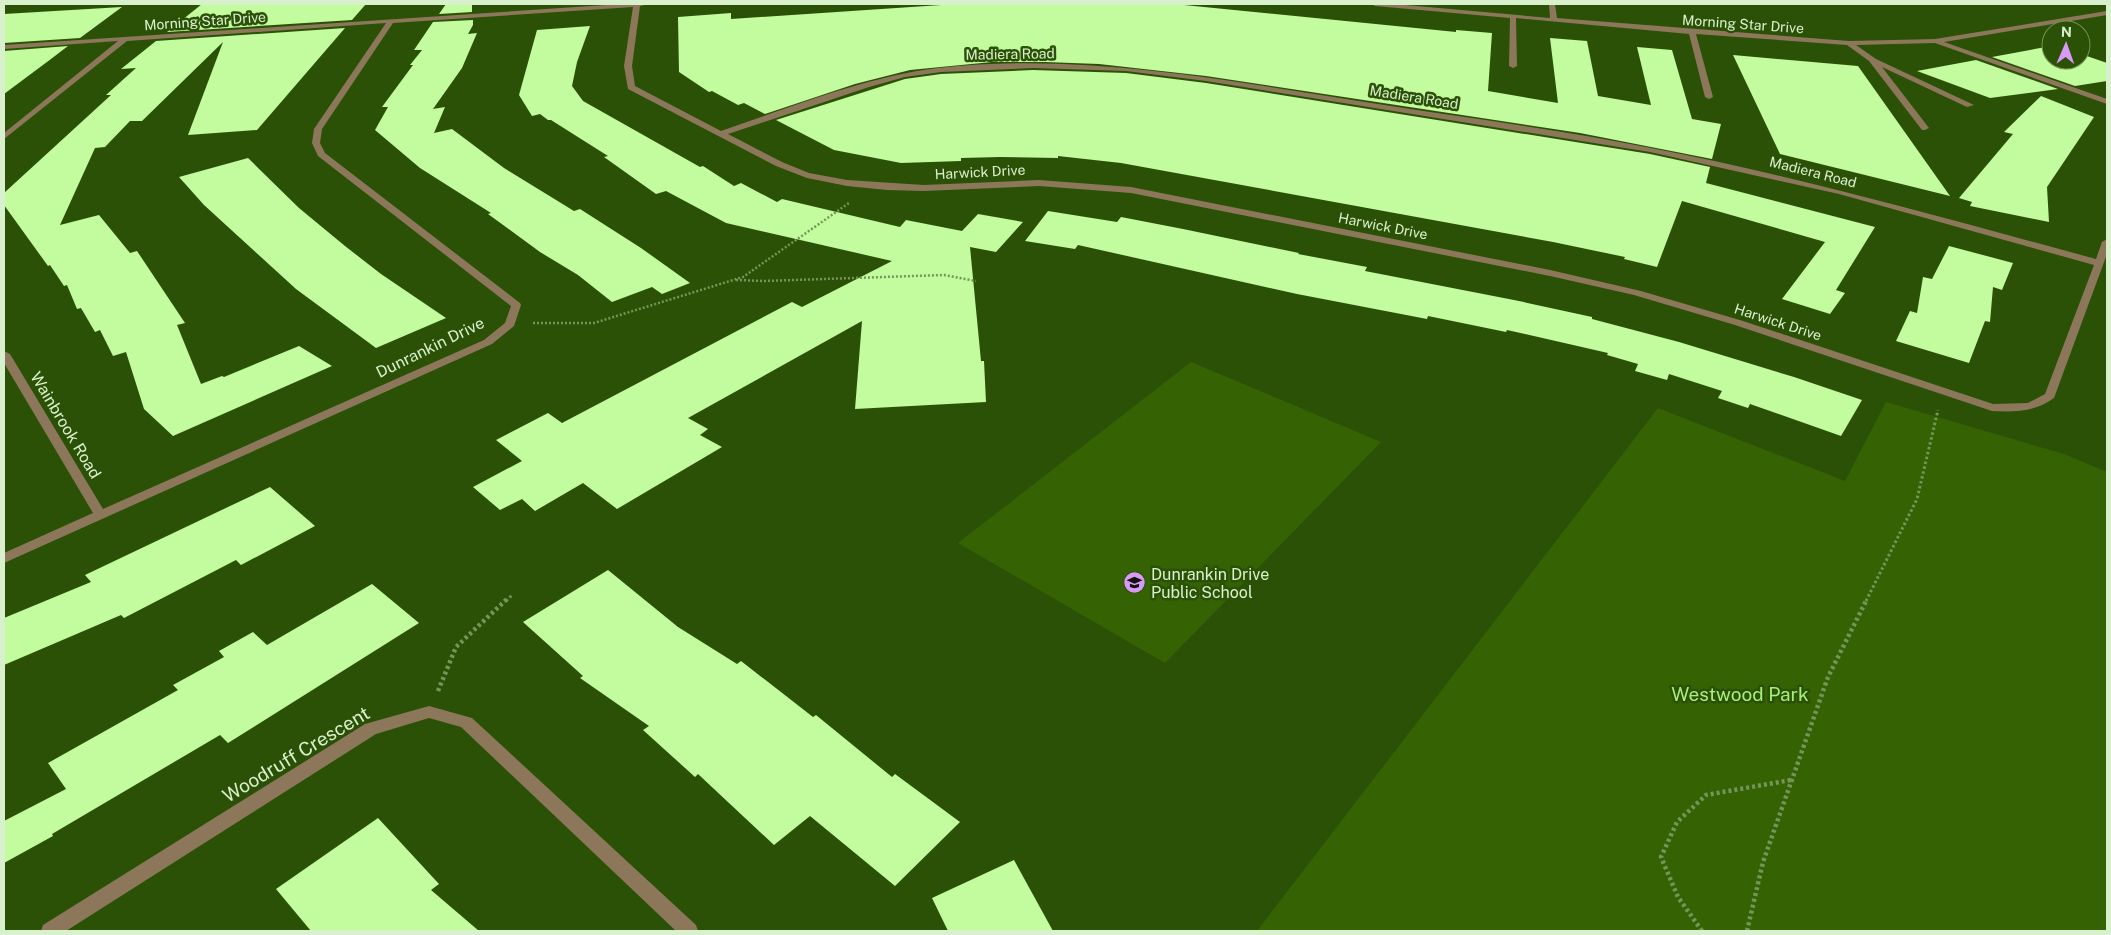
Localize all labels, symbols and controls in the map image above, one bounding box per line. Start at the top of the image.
street label: Morning Star Drive [144,9,267,33]
street label: Morning Star Drive [1682,12,1805,36]
north arrow [2041,20,2091,70]
text: N [2061,24,2072,40]
street label: Madiera Road [965,45,1055,63]
street label: Madiera Road [1369,82,1459,112]
street label: Madiera Road [1768,153,1858,191]
street label: Harwick Drive [934,162,1026,182]
street label: Harwick Drive [1337,209,1429,243]
street label: Harwick Drive [1732,300,1824,344]
street label: Dunrankin Drive [373,313,488,382]
street label: Wainbrook Road [26,368,105,482]
place label: Dunrankin Drive Public School [1151,565,1269,602]
school or university icon: Dunrankin Drive Public School [1123,571,1147,595]
park label: Westwood Park [1671,683,1809,705]
street label: Woodruff Crescent [219,701,373,807]

